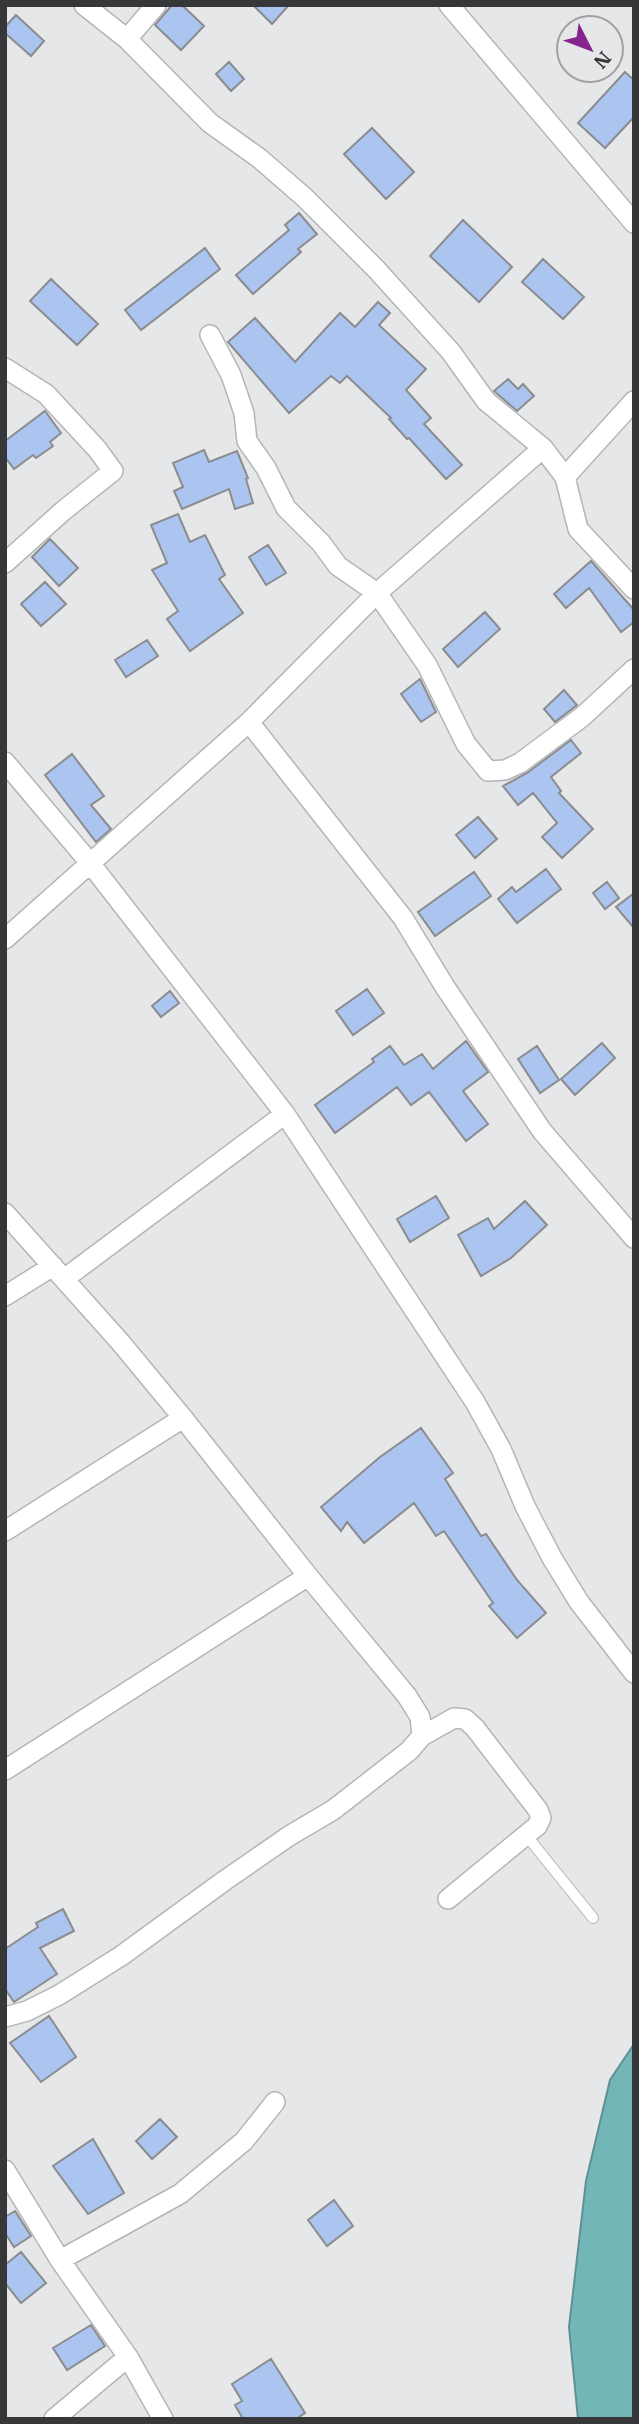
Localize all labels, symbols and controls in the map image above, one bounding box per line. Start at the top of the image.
north arrow [555,14,625,84]
text: N [589,47,617,74]

